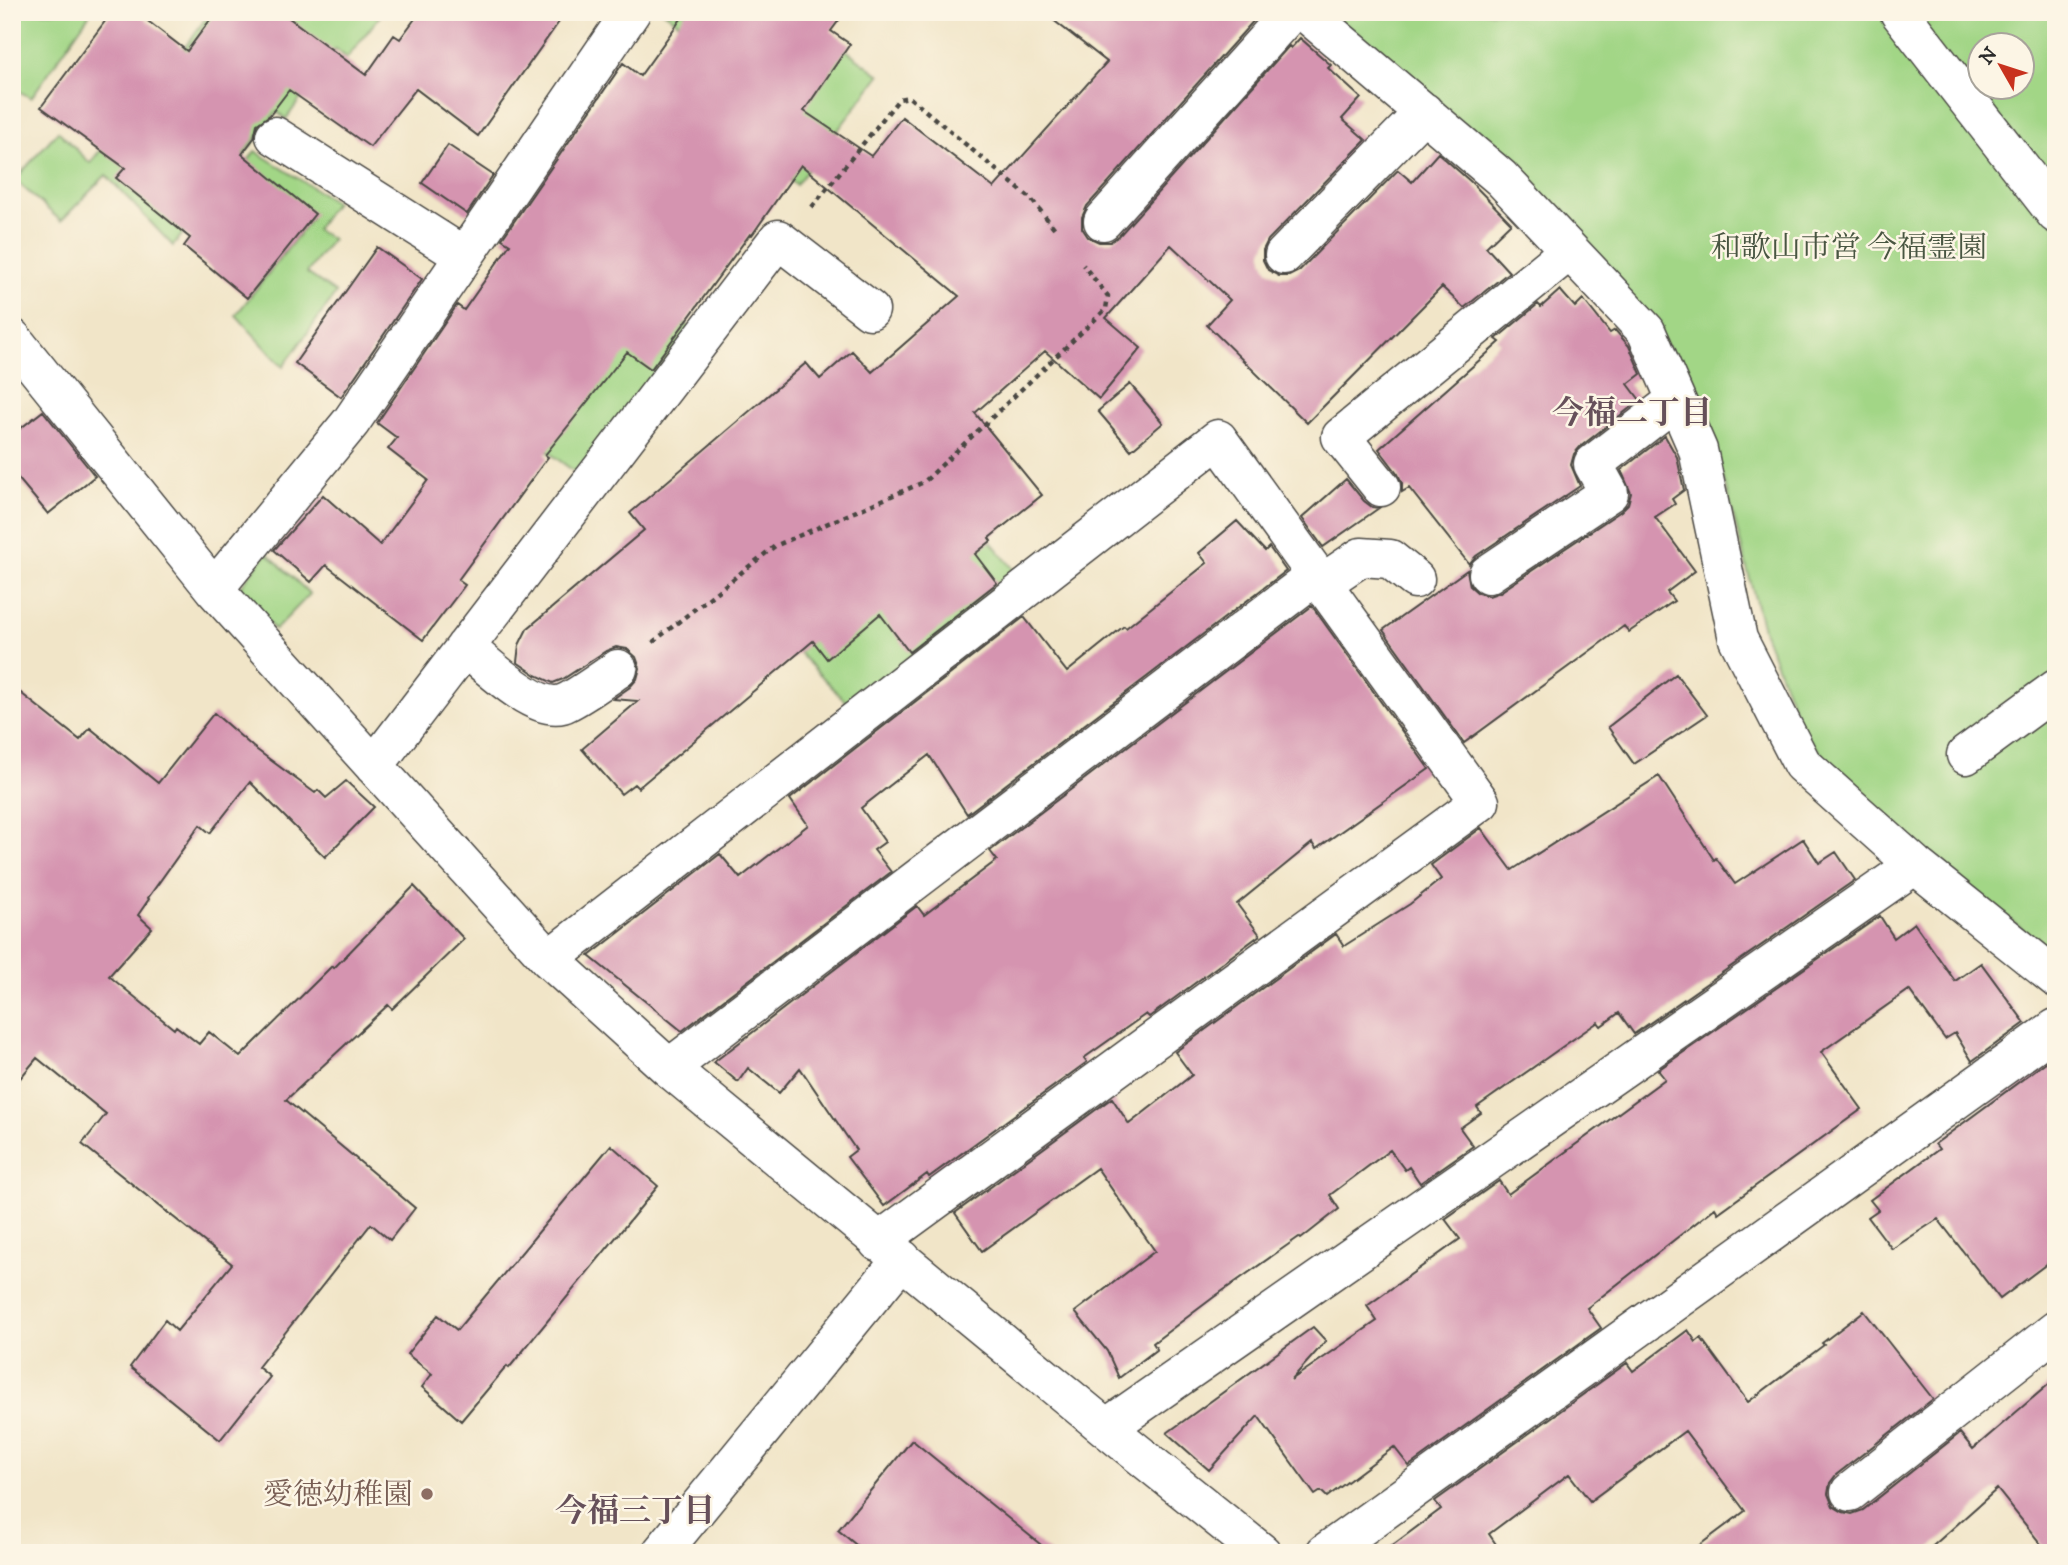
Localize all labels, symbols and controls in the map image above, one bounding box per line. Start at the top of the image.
north arrow [1966,32,2036,102]
text: N [1975,43,2003,70]
park label: 和歌山市営 今福霊園 [1711,230,1987,267]
district label: 今福二丁目 [1552,394,1712,434]
place label: 愛徳幼稚園 [263,1477,413,1514]
marker: 愛徳幼稚園 [419,1486,435,1502]
district label: 今福三丁目 [555,1492,715,1532]

